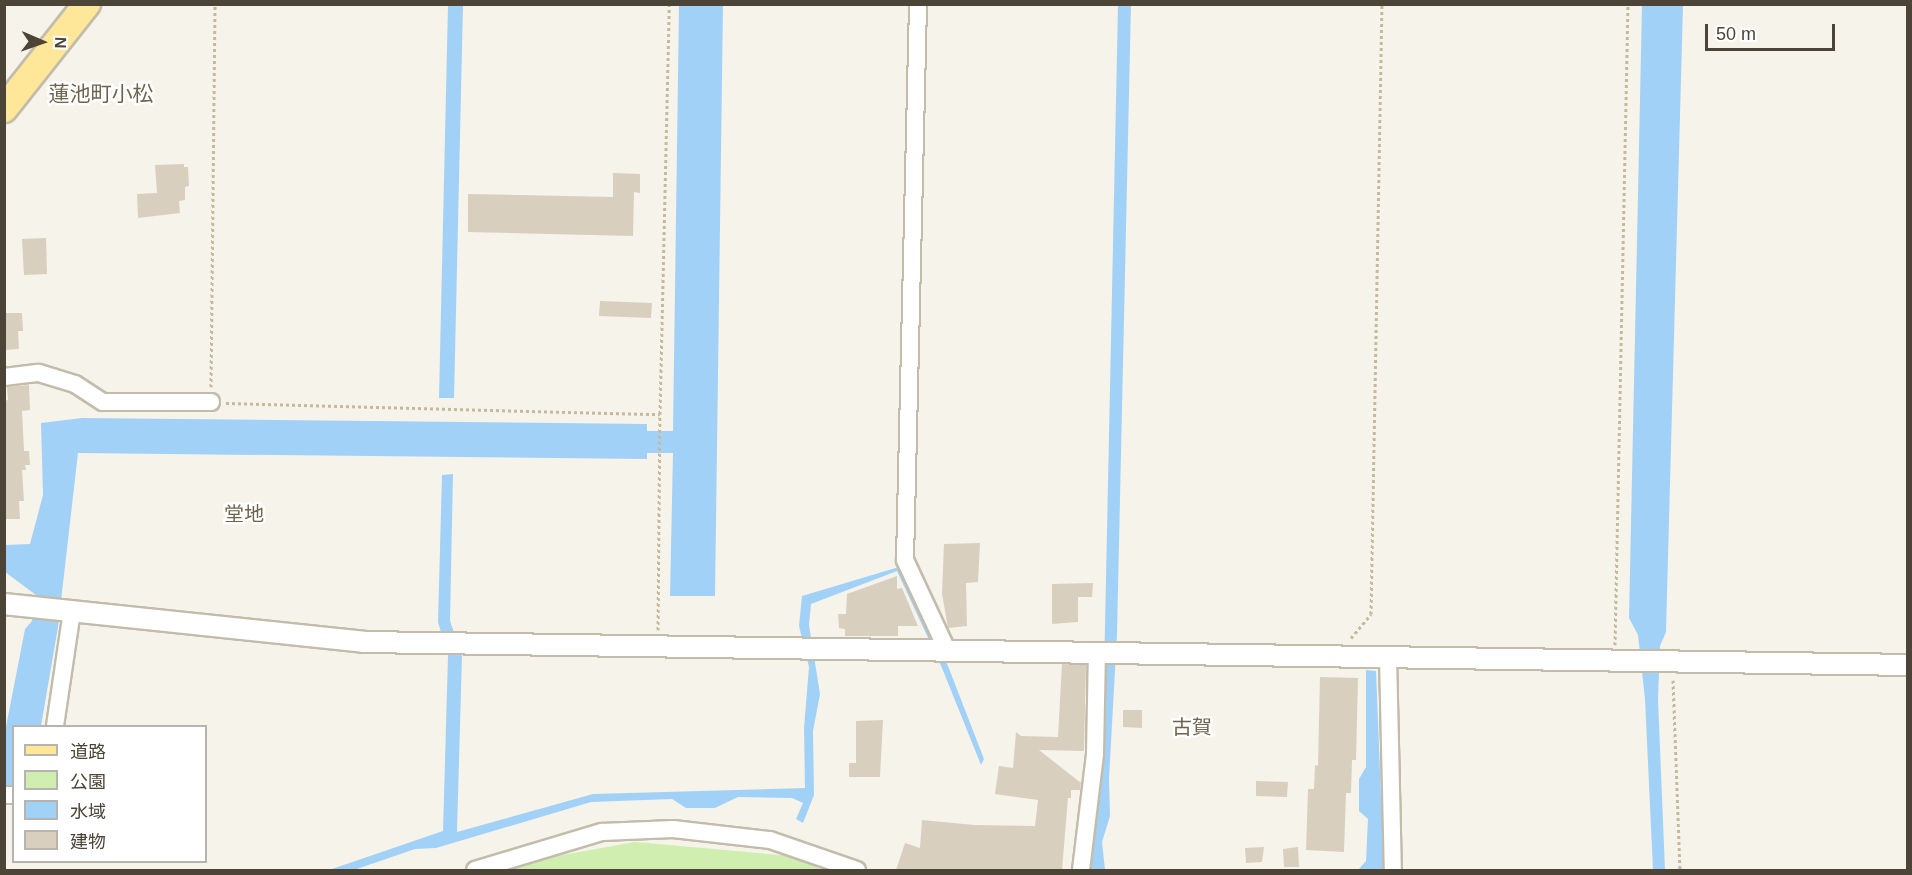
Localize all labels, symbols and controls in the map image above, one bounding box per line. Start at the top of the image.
north arrow [12,12,72,72]
scale bar [1708,12,1838,50]
text: 50 m [1716,24,1756,44]
text: N [52,37,69,49]
district label: 蓮池町小松 [49,81,153,107]
district label: 堂地 [224,502,264,526]
district label: 古賀 [1172,715,1212,739]
legend [12,725,207,863]
text: 道路 [70,742,106,762]
text: 公園 [70,772,106,792]
text: 水域 [70,802,106,822]
text: 建物 [70,832,106,852]

